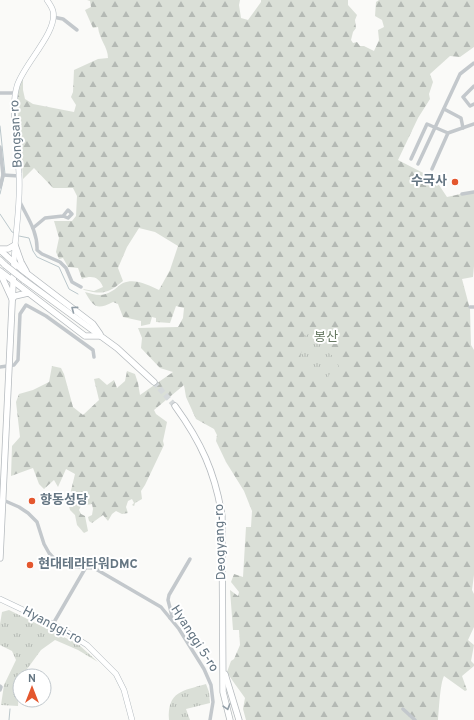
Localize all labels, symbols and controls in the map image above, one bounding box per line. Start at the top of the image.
street label: Bongsan-ro [7,100,27,168]
place label: 수국사 [411,174,447,190]
marker: 수국사 [450,177,460,187]
one-way arrow [71,306,78,313]
park label: 봉산 [314,330,338,346]
place label: 향동성당 [40,492,88,509]
marker: 향동성당 [27,496,37,506]
street label: Deogyang-ro [212,504,230,580]
place label: 현대테라타워DMC [38,556,138,573]
marker: 현대테라타워DMC [25,560,35,570]
street label: Hyanggi 5-ro [166,603,222,675]
street label: Hyanggi-ro [19,604,85,648]
north arrow [12,668,52,708]
text: N [28,672,36,686]
one-way arrow [222,703,231,710]

